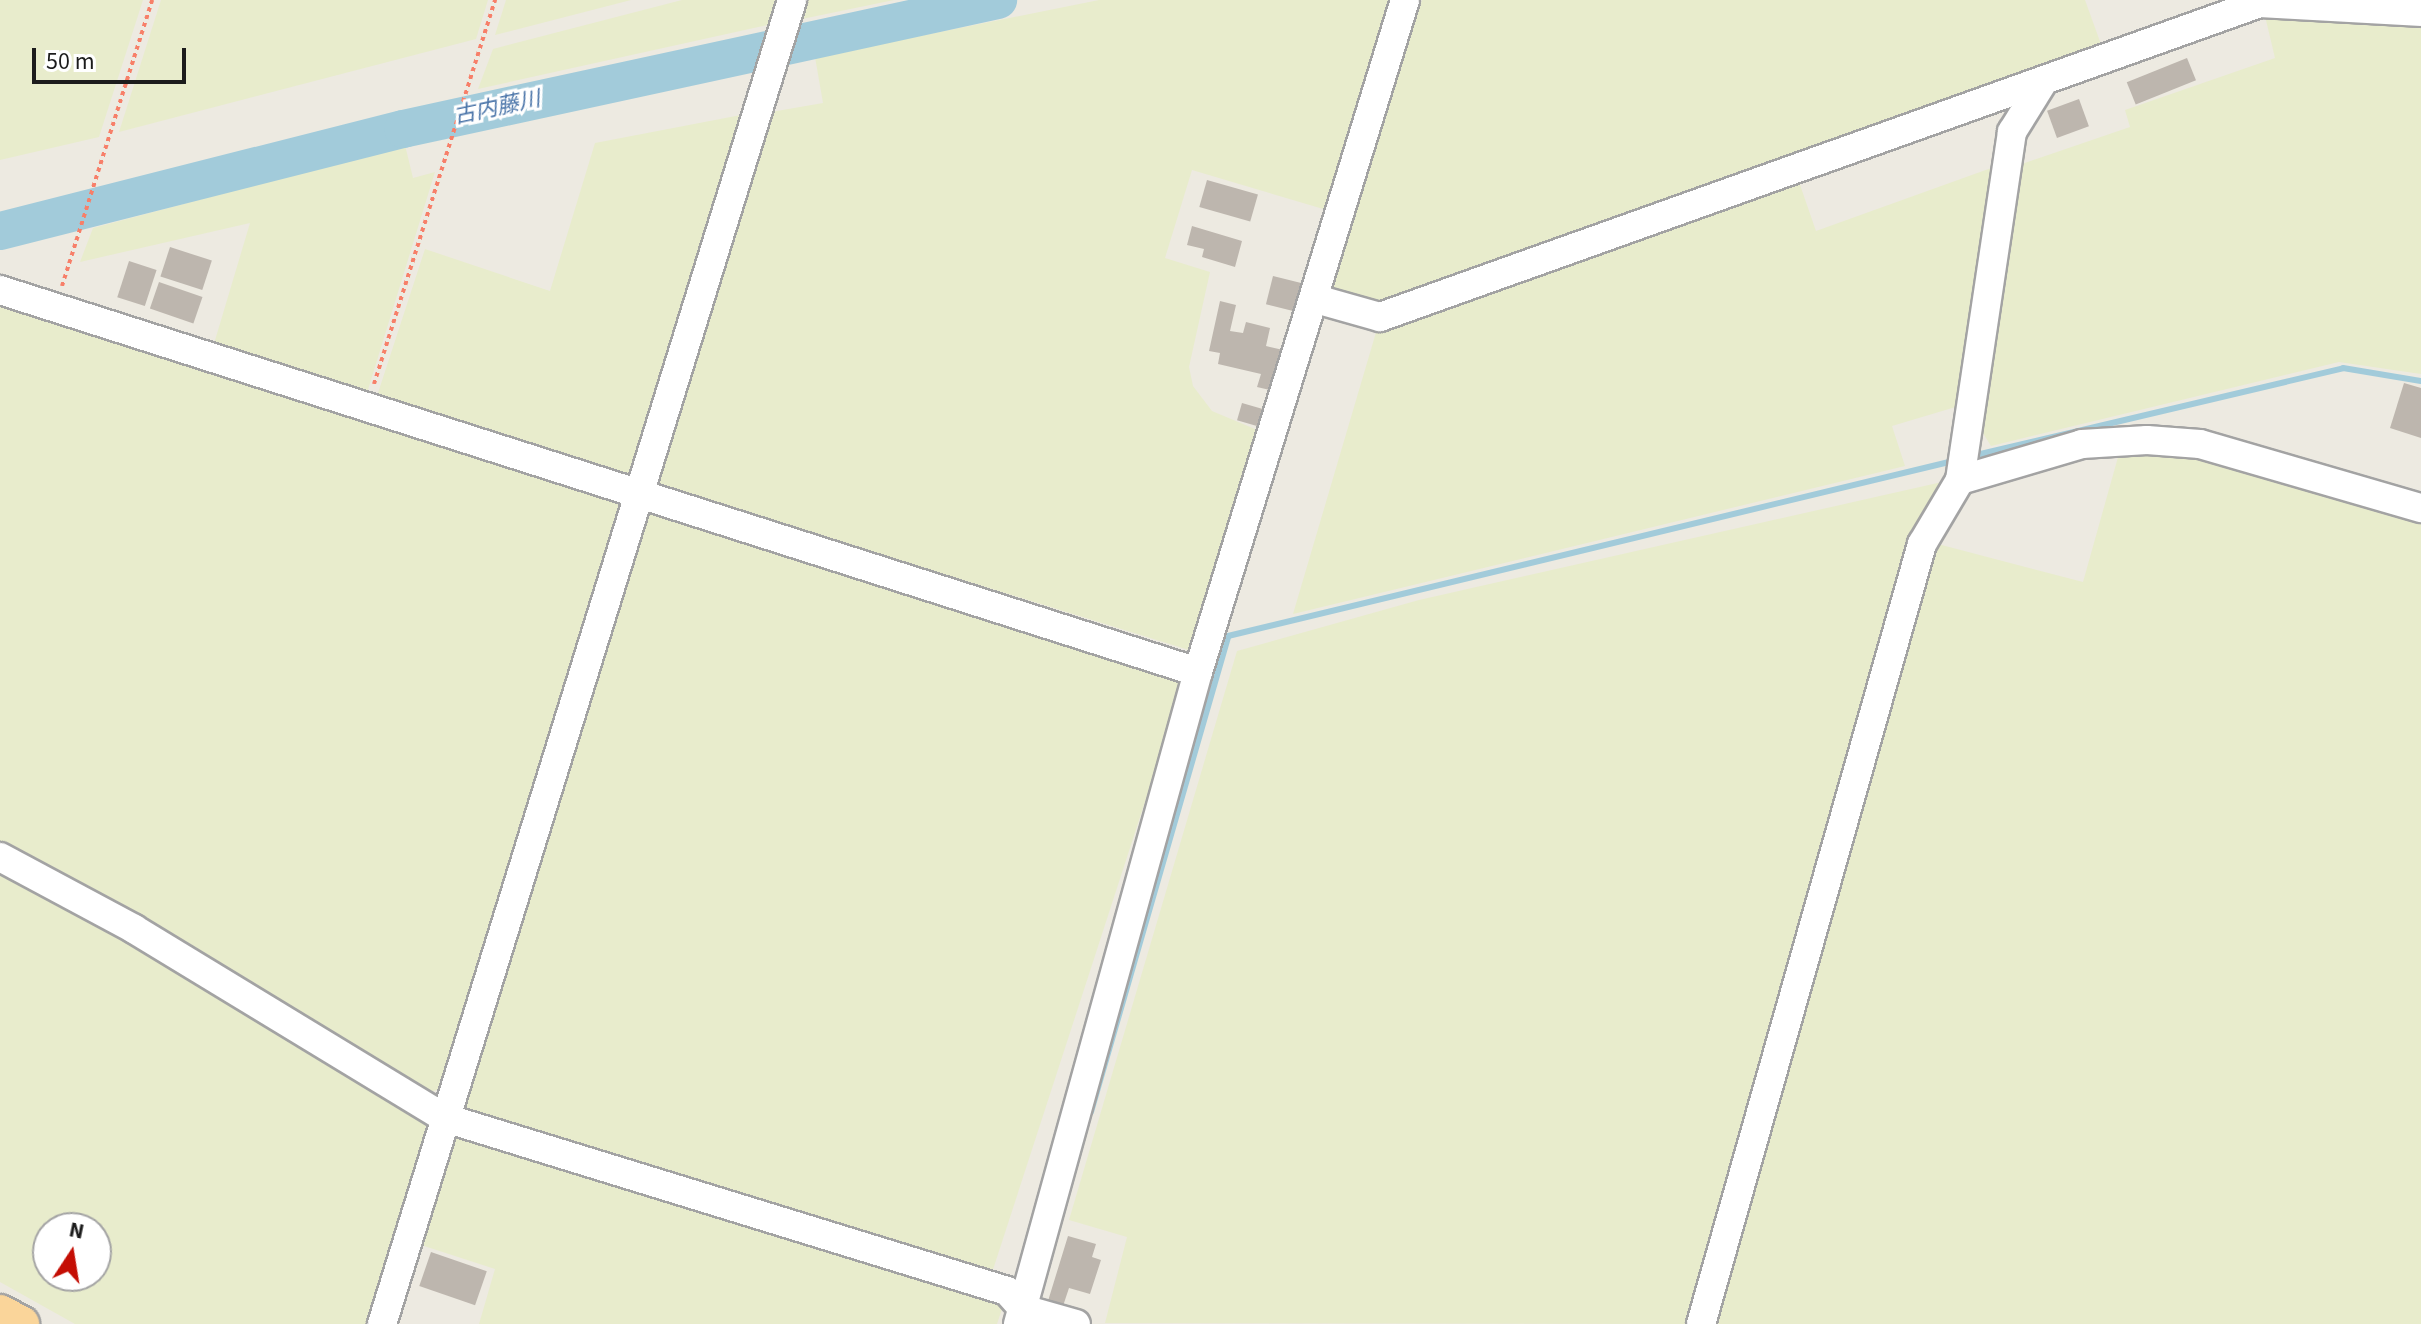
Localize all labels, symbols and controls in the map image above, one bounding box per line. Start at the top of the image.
scale bar [36,32,190,82]
text: 50 m [46,44,95,79]
water label: 古内藤川 [451,86,543,130]
north arrow [32,1212,112,1292]
text: N [66,1213,87,1248]

